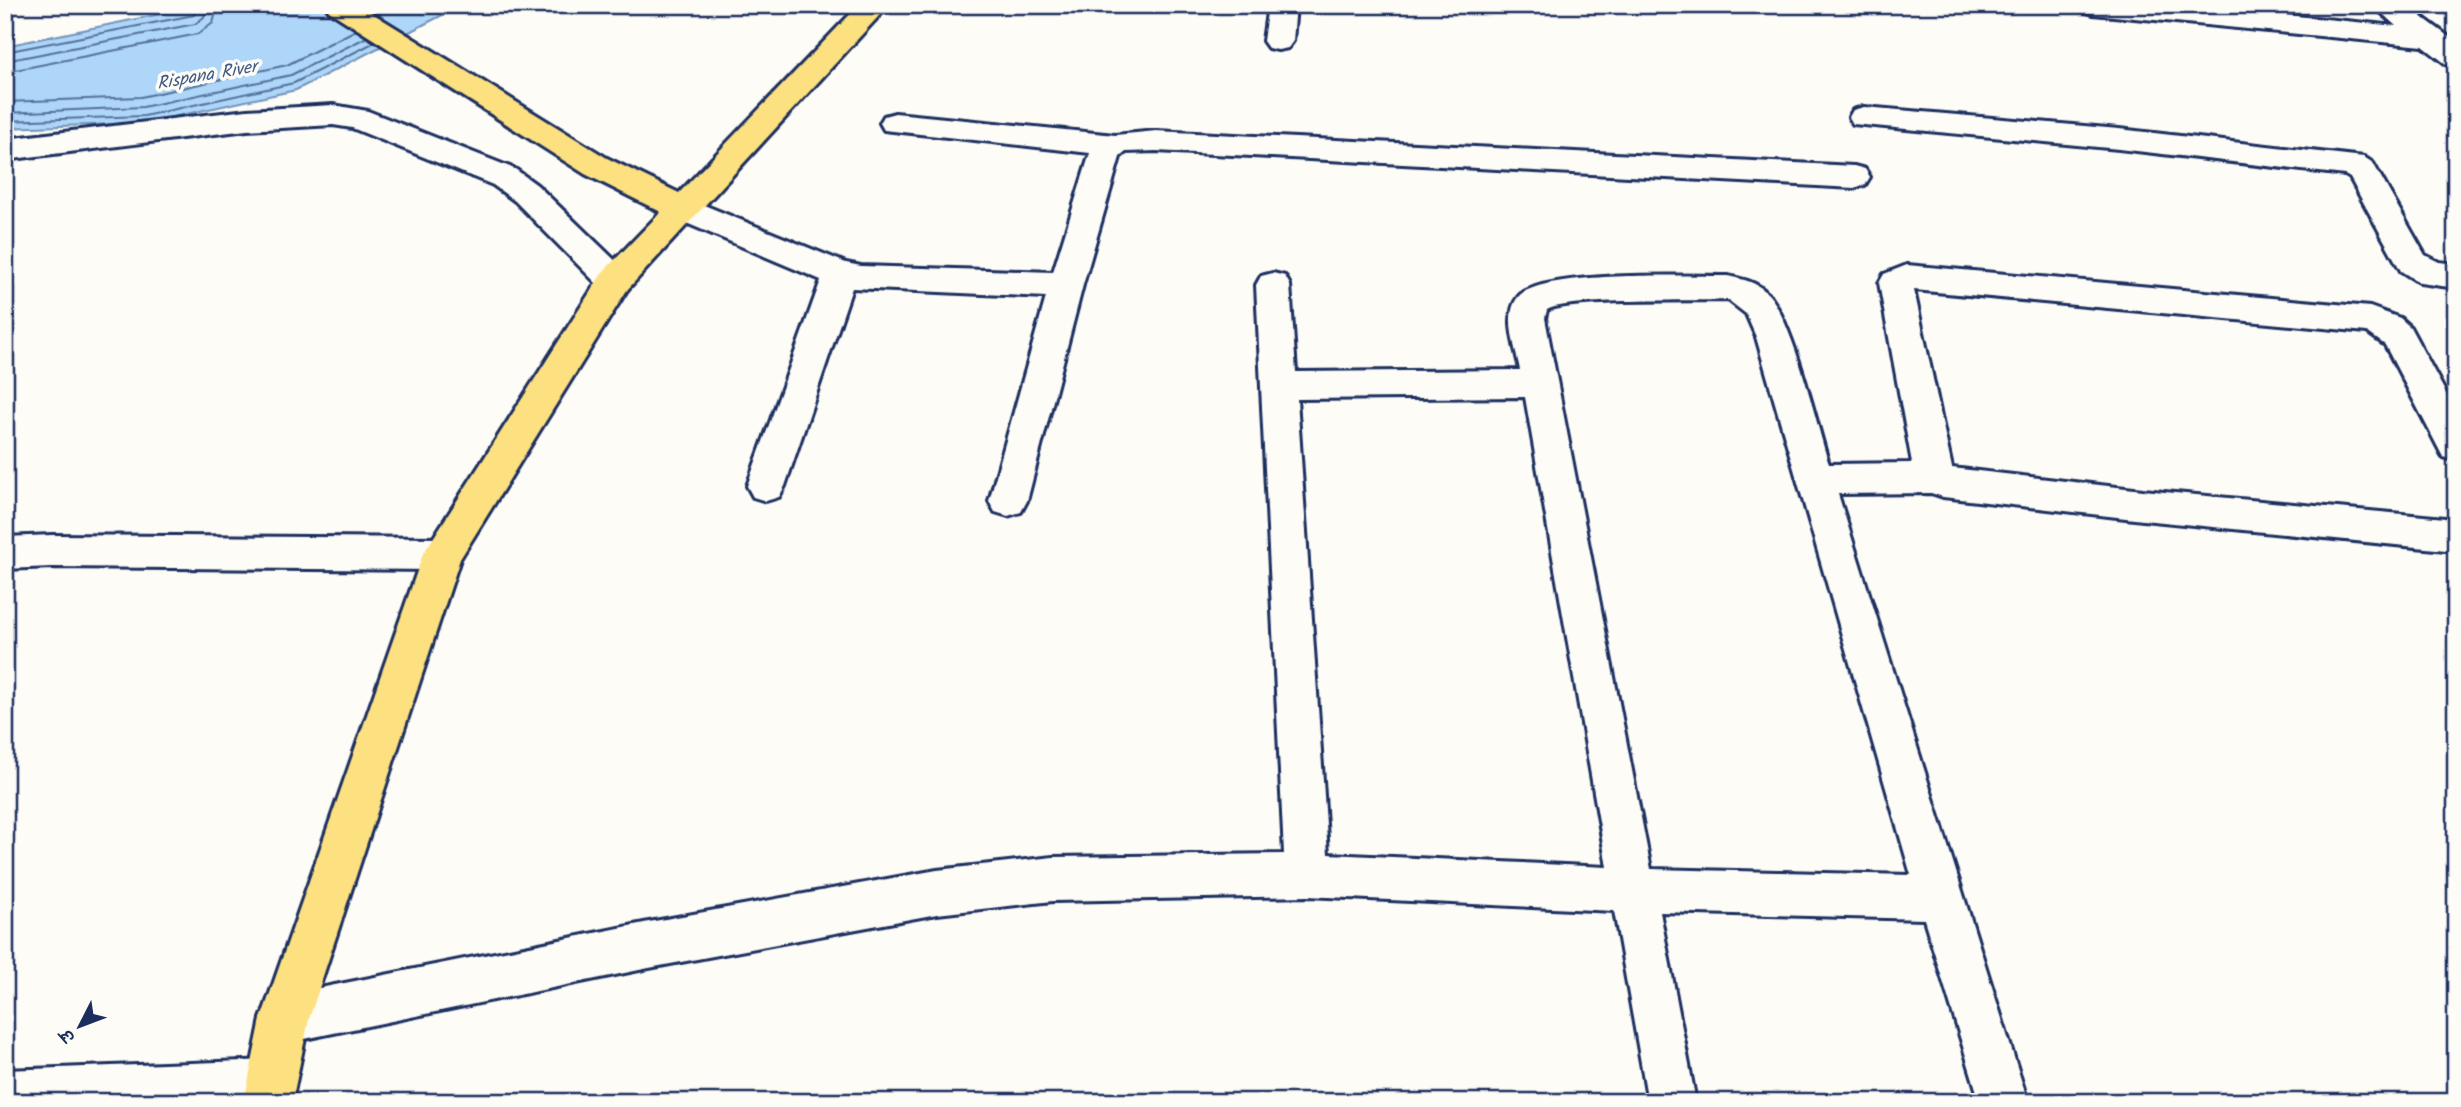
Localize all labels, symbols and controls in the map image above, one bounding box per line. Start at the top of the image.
water label: Rispana River [155,52,263,99]
north arrow [46,992,116,1062]
text: उ [51,1019,84,1051]

